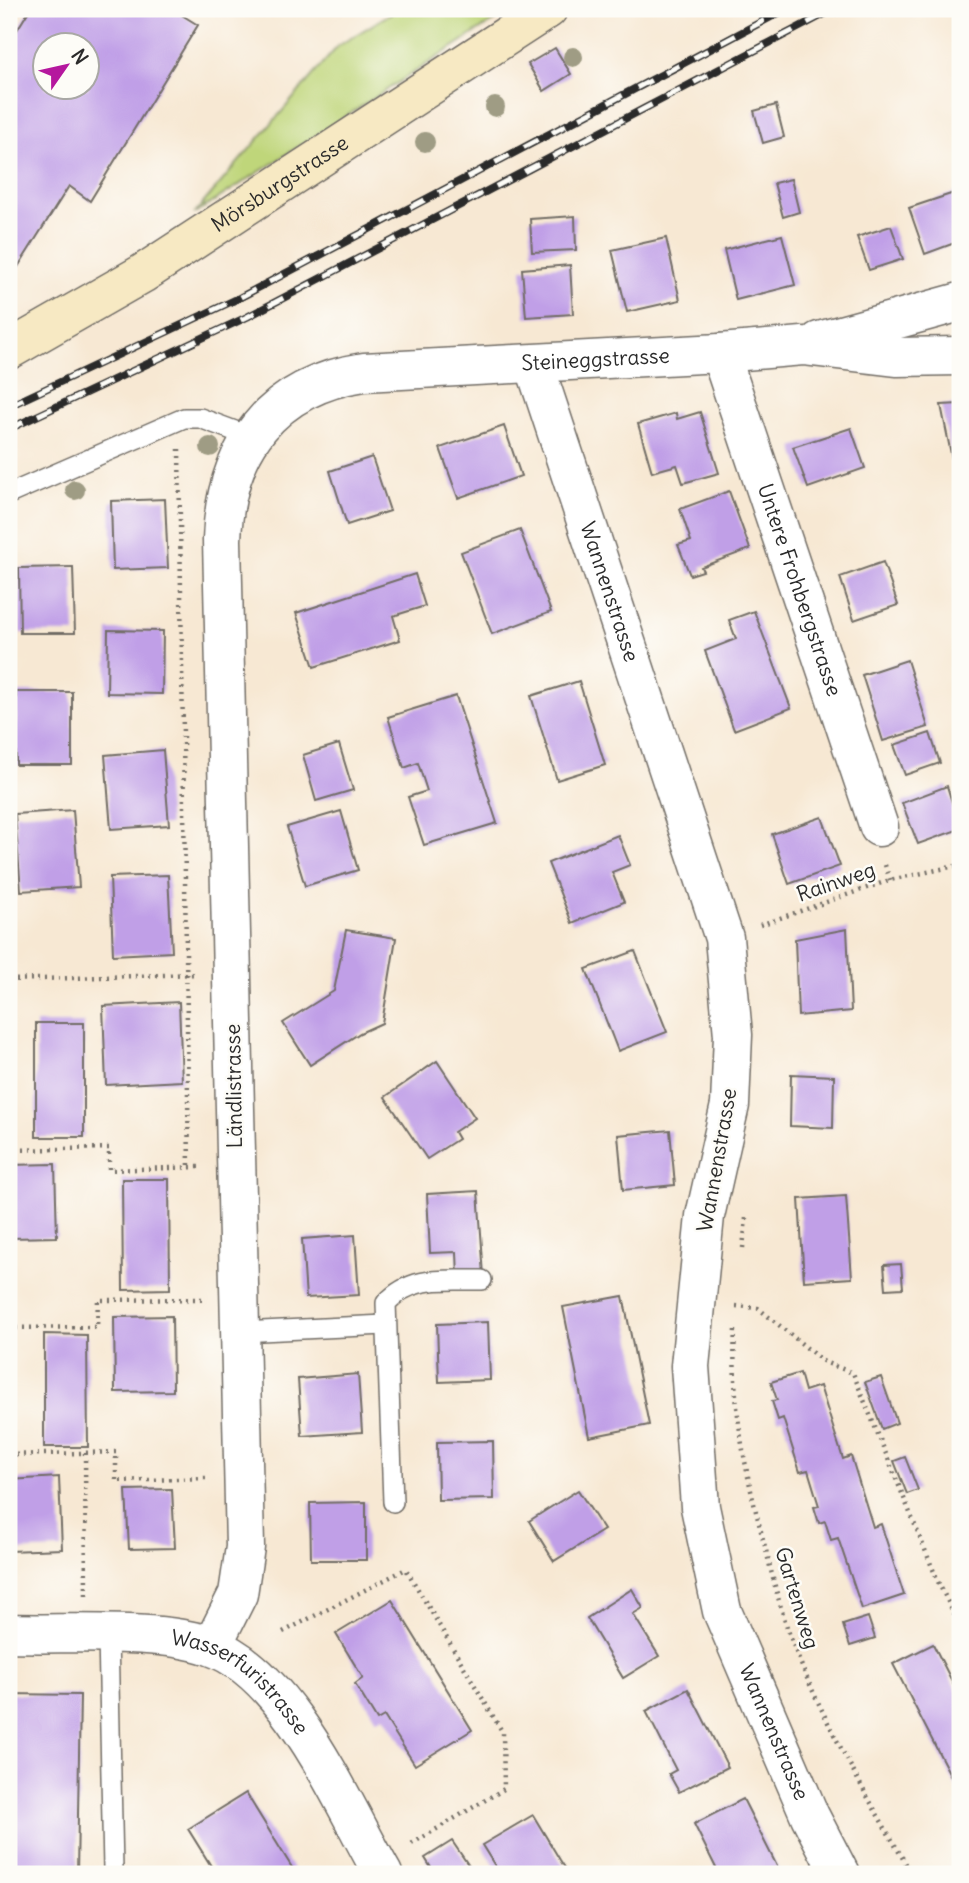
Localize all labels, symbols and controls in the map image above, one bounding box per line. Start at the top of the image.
north arrow [32,32,102,102]
text: N [66,44,94,69]
street label: Mörsburgstrasse [206,129,353,238]
street label: Steineggstrasse [521,342,671,377]
street label: Untere Frohbergstrasse [752,480,848,700]
street label: Wannenstrasse [574,518,646,665]
street label: Rainweg [793,855,879,908]
street label: Ländlistrasse [219,1023,248,1149]
street label: Wannenstrasse [691,1086,742,1234]
street label: Gartenweg [769,1543,826,1652]
street label: Wasserfuristrasse [169,1623,315,1740]
street label: Wannenstrasse [733,1660,816,1804]

